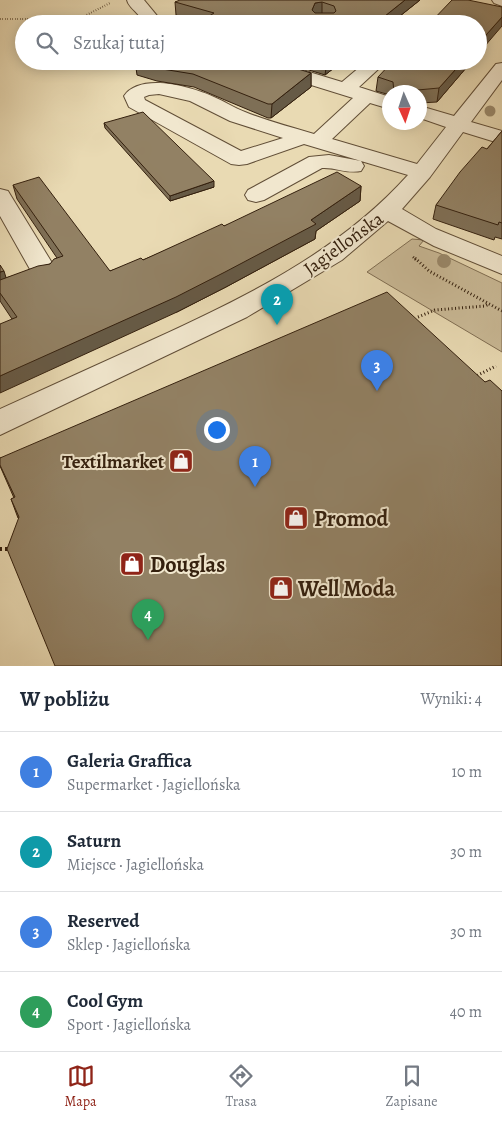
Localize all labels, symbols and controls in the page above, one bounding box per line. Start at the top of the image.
search box [15,15,487,70]
icon: search [33,29,61,57]
text: Szukaj tutaj [73,30,165,56]
north arrow [382,85,427,130]
street label: Jagiellońska [298,206,389,282]
pin: 2 [261,284,293,325]
pin: 3 [361,350,393,391]
your location [204,417,230,443]
pin: 1 [239,446,271,487]
shop icon: Textilmarket [168,448,194,474]
place label: Textilmarket [62,449,165,475]
place label: Promod [314,504,389,534]
shop icon: Promod [283,505,309,531]
place label: Douglas [150,550,225,580]
shop icon: Douglas [119,551,145,577]
place label: Well Moda [297,574,395,604]
shop icon: Well Moda [268,575,294,601]
pin: 4 [132,599,164,640]
text: W pobliżu [20,685,109,713]
text: Wyniki: 4 [420,688,482,710]
text: Galeria Graffica [67,748,192,774]
text: 1 [33,761,39,783]
text: 10 m [452,761,482,783]
text: Supermarket · Jagiellońska [67,774,241,796]
text: Saturn [67,828,121,854]
text: 2 [32,841,40,863]
text: 30 m [450,841,482,863]
text: Miejsce · Jagiellońska [67,854,204,876]
text: Reserved [67,908,140,934]
text: 3 [33,921,39,943]
text: 30 m [450,921,482,943]
text: Sklep · Jagiellońska [67,934,191,956]
text: Cool Gym [67,988,143,1014]
text: 4 [32,1001,40,1023]
text: 40 m [450,1001,482,1023]
text: Sport · Jagiellońska [67,1014,191,1036]
tab: Mapa [64,1062,97,1111]
tab: Trasa [226,1062,257,1111]
tab: Zapisane [386,1062,438,1111]

